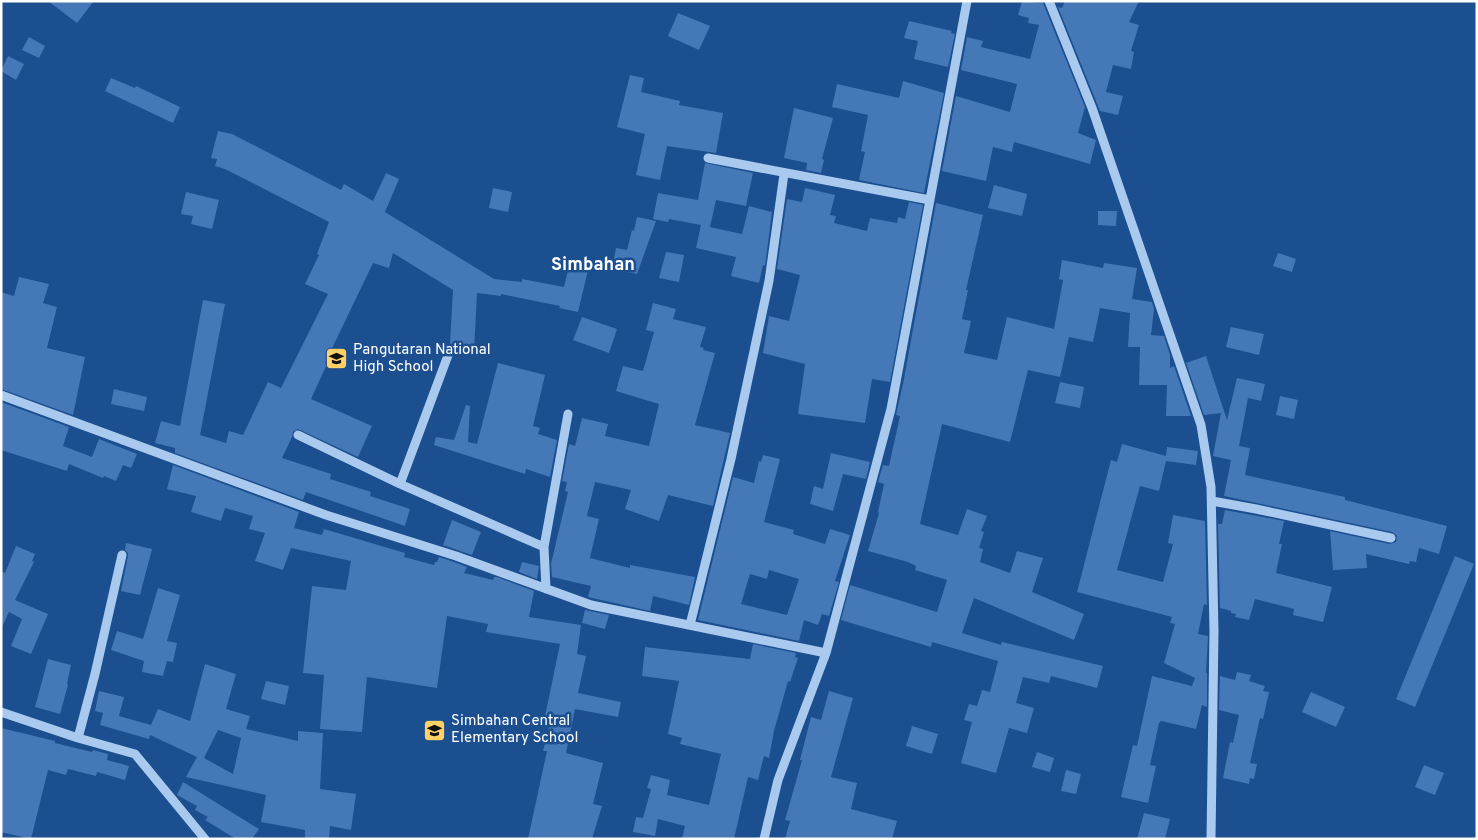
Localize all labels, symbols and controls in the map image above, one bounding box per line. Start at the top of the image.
district label: Simbahan [551,254,635,277]
place label: Pangutaran National High School [353,341,491,377]
school or university icon: Pangutaran National High School [325,347,349,371]
place label: Simbahan Central Elementary School [451,712,578,748]
school or university icon: Simbahan Central Elementary School [423,718,447,742]

